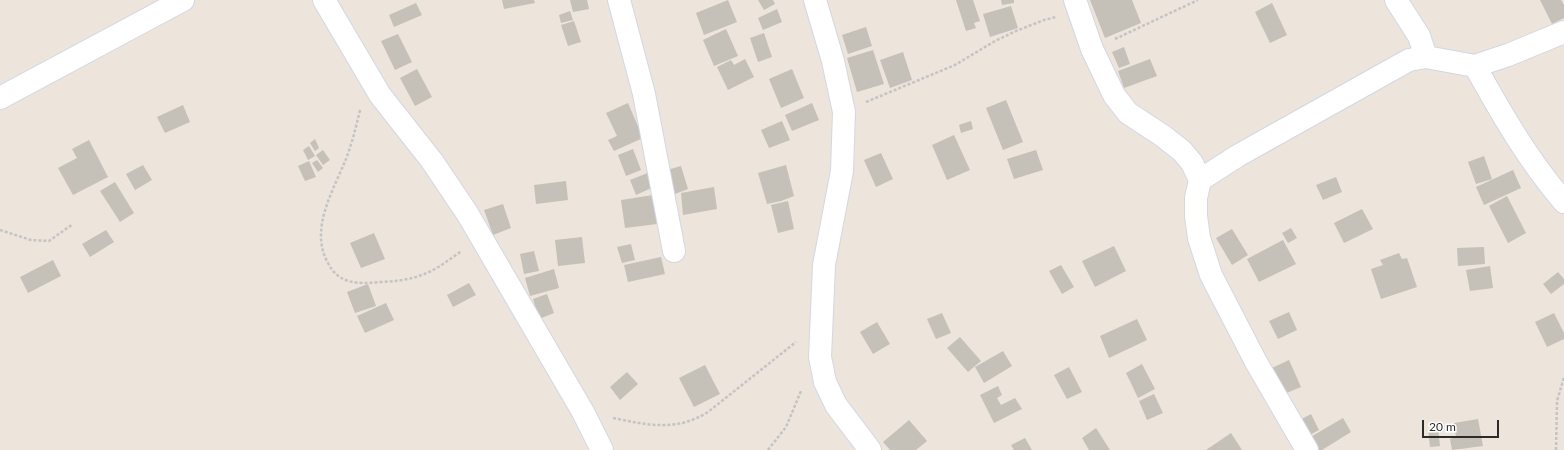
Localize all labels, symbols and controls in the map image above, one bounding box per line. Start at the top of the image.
scale bar [1424,412,1501,438]
text: 20 m [1429,419,1456,434]

